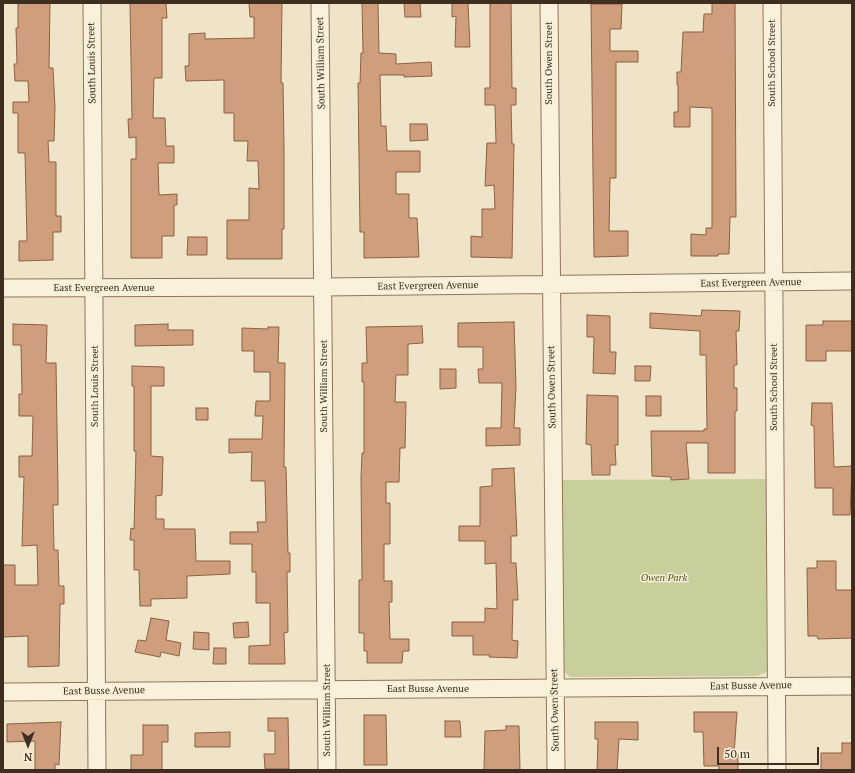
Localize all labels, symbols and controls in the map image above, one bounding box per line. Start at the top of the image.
street label: South William Street [314,16,328,110]
street label: South School Street [766,19,778,107]
street label: South Owen Street [543,21,555,105]
street label: South Louis Street [85,22,99,104]
street label: East Evergreen Avenue [700,276,802,290]
street label: East Evergreen Avenue [377,279,479,293]
street label: East Evergreen Avenue [53,282,155,294]
street label: South William Street [318,340,330,432]
street label: South School Street [768,343,780,431]
street label: South Louis Street [89,345,101,427]
street label: South Owen Street [545,345,559,429]
park label: Owen Park [641,572,687,584]
street label: South William Street [321,664,333,756]
street label: South Owen Street [548,668,562,752]
street label: East Busse Avenue [710,679,792,693]
street label: East Busse Avenue [387,683,469,695]
street label: East Busse Avenue [63,684,145,698]
north arrow [8,725,48,765]
scale bar [719,739,821,765]
text: 50 m [724,746,750,761]
text: N [24,750,32,764]

